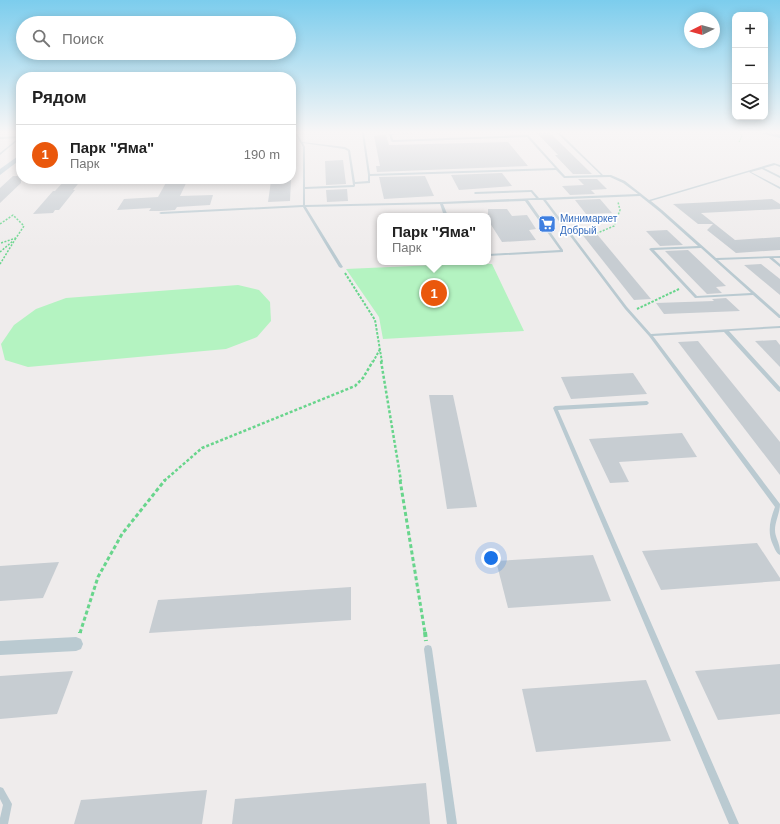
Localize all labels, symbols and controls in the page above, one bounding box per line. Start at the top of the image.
north arrow [684,12,720,48]
map controls [732,12,768,120]
button: + [732,12,768,48]
search box [16,16,296,60]
icon: search [30,27,52,49]
text: Поиск [62,30,104,47]
button: − [732,48,768,84]
button: layers [732,84,768,120]
text: Рядом [32,88,87,107]
text: Парк "Яма" [70,139,154,156]
text: 1 [41,147,49,162]
text: 190 m [244,147,280,162]
text: Парк [70,156,100,171]
popup [377,213,491,265]
place label: Минимаркет Добрый [560,213,618,236]
supermarket icon: Минимаркет Добрый [537,214,557,234]
text: Парк "Яма" [392,223,476,240]
text: Парк [392,240,421,255]
pin: 1 [421,278,447,308]
your location [481,548,501,568]

